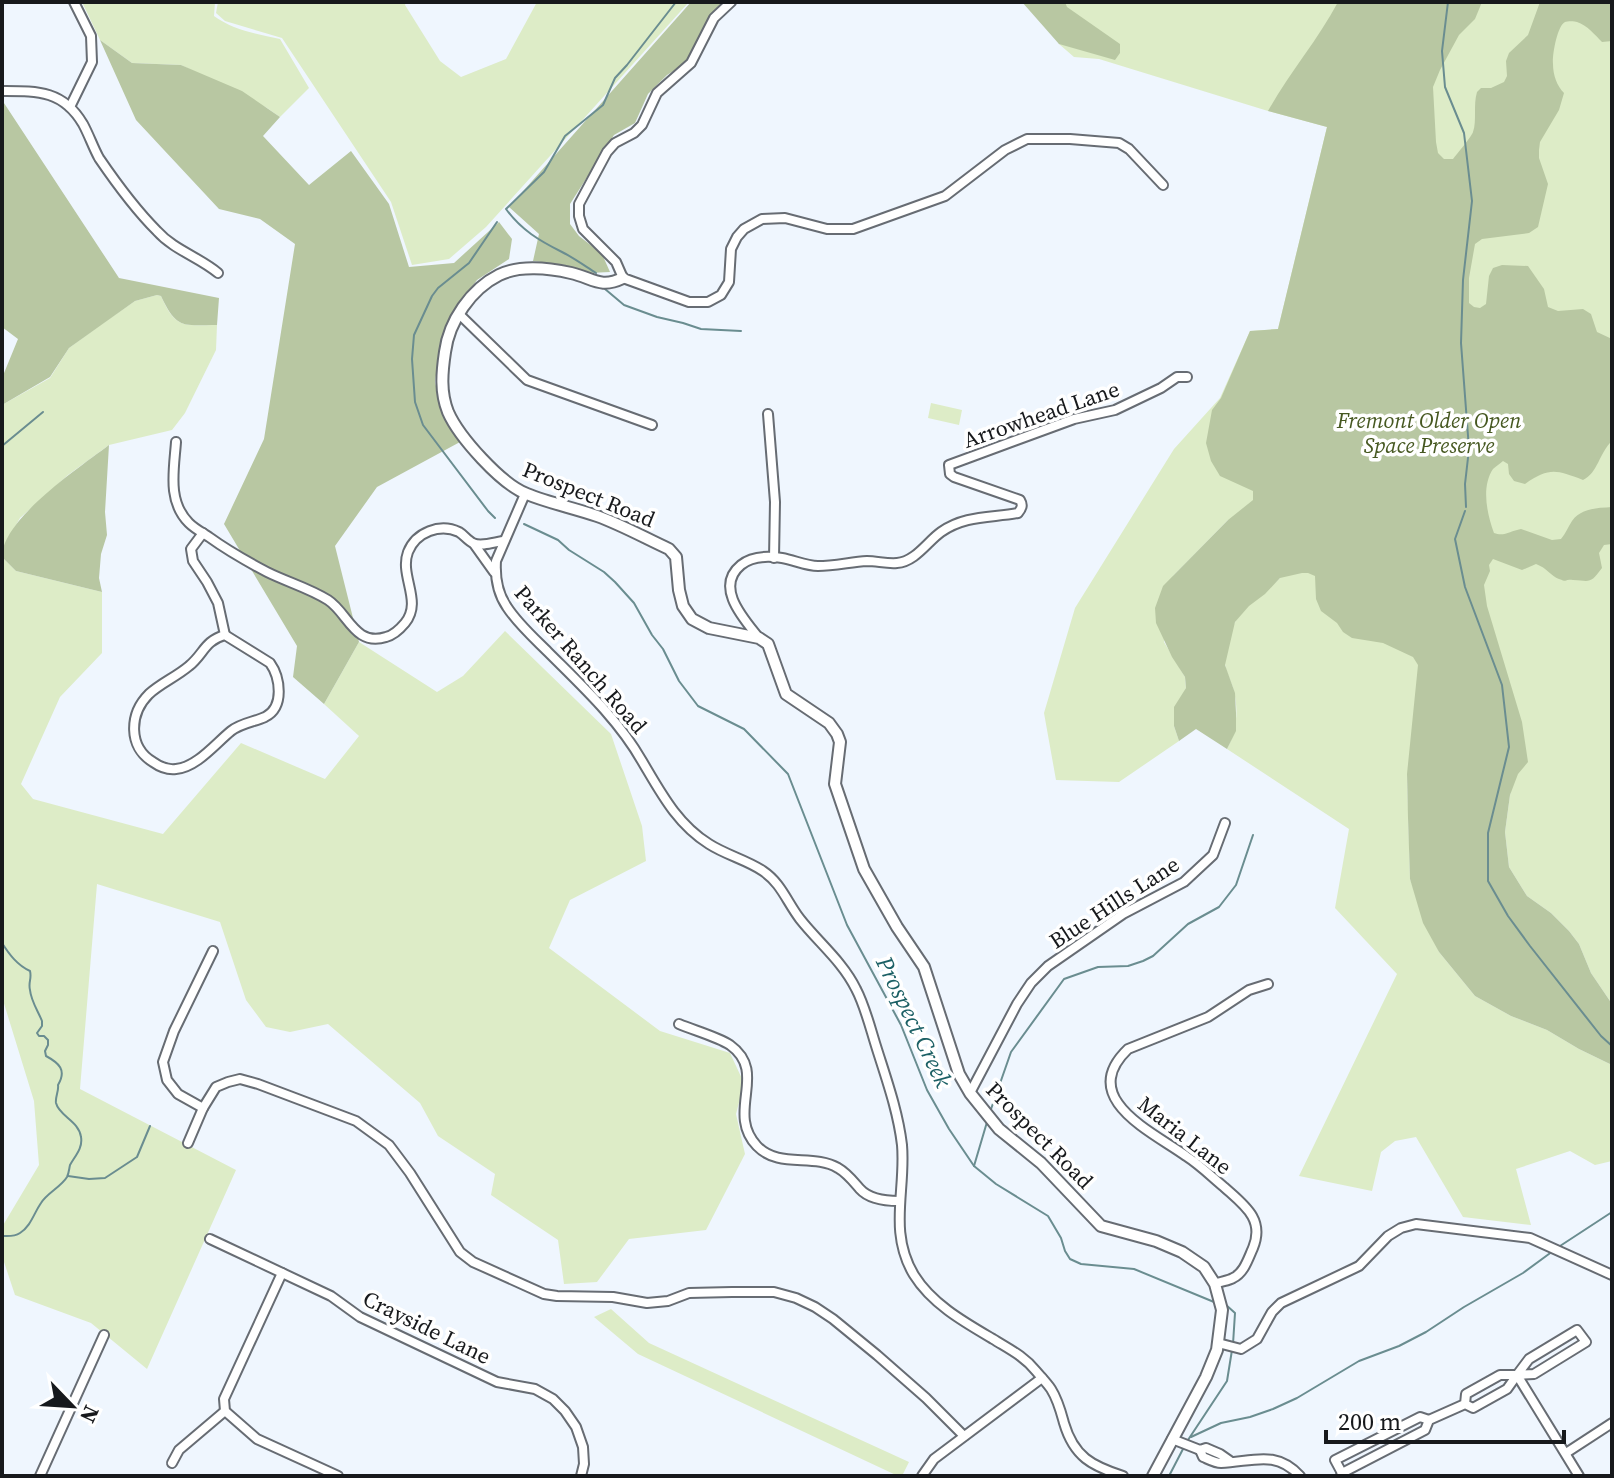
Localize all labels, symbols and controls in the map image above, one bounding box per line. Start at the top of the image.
street label: Arrowhead Lane [959,373,1123,455]
park label: Fremont Older Open Space Preserve [1336,405,1522,460]
street label: Prospect Road [518,454,660,534]
street label: Parker Ranch Road [508,578,654,740]
street label: Blue Hills Lane [1043,849,1185,955]
water label: Prospect Creek [868,950,961,1094]
street label: Prospect Road [980,1075,1101,1196]
street label: Maria Lane [1132,1089,1238,1181]
street label: Crayside Lane [358,1283,496,1371]
north arrow [32,1366,112,1446]
scale bar [1326,1394,1564,1444]
text: N [73,1401,107,1428]
text: 200 m [1338,1405,1401,1438]

